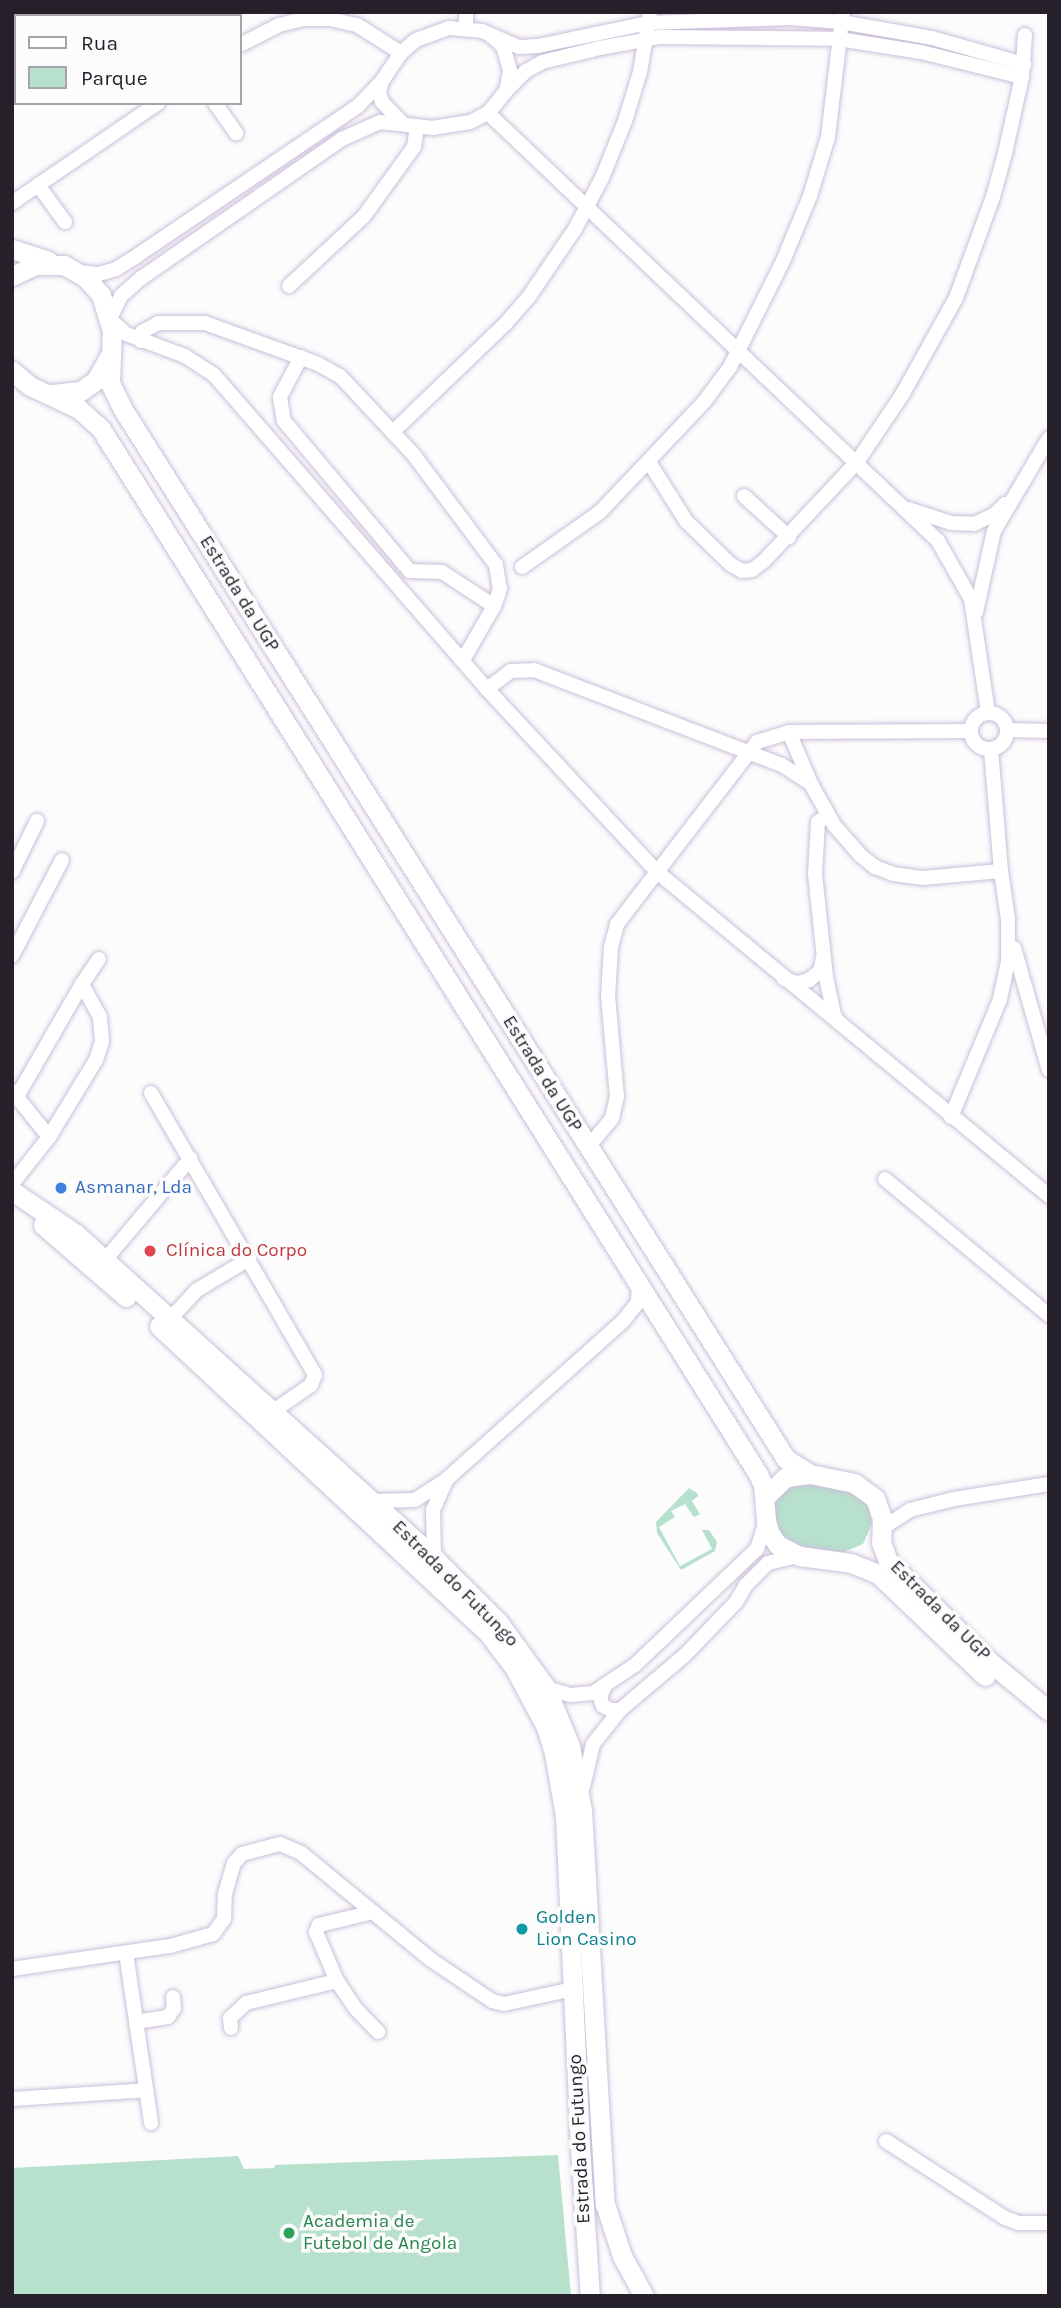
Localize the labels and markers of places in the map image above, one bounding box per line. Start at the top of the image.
place label: Asmanar, Lda [75,1177,192,1199]
marker: Asmanar, Lda [53,1180,69,1196]
place label: Clínica do Corpo [166,1240,307,1262]
marker: Clínica do Corpo [140,1241,160,1261]
place label: Golden Lion Casino [536,1907,637,1951]
marker: Golden Lion Casino [514,1921,530,1937]
place label: Academia de Futebol de Angola [303,2211,457,2255]
marker: Academia de Futebol de Angola [281,2225,297,2241]

